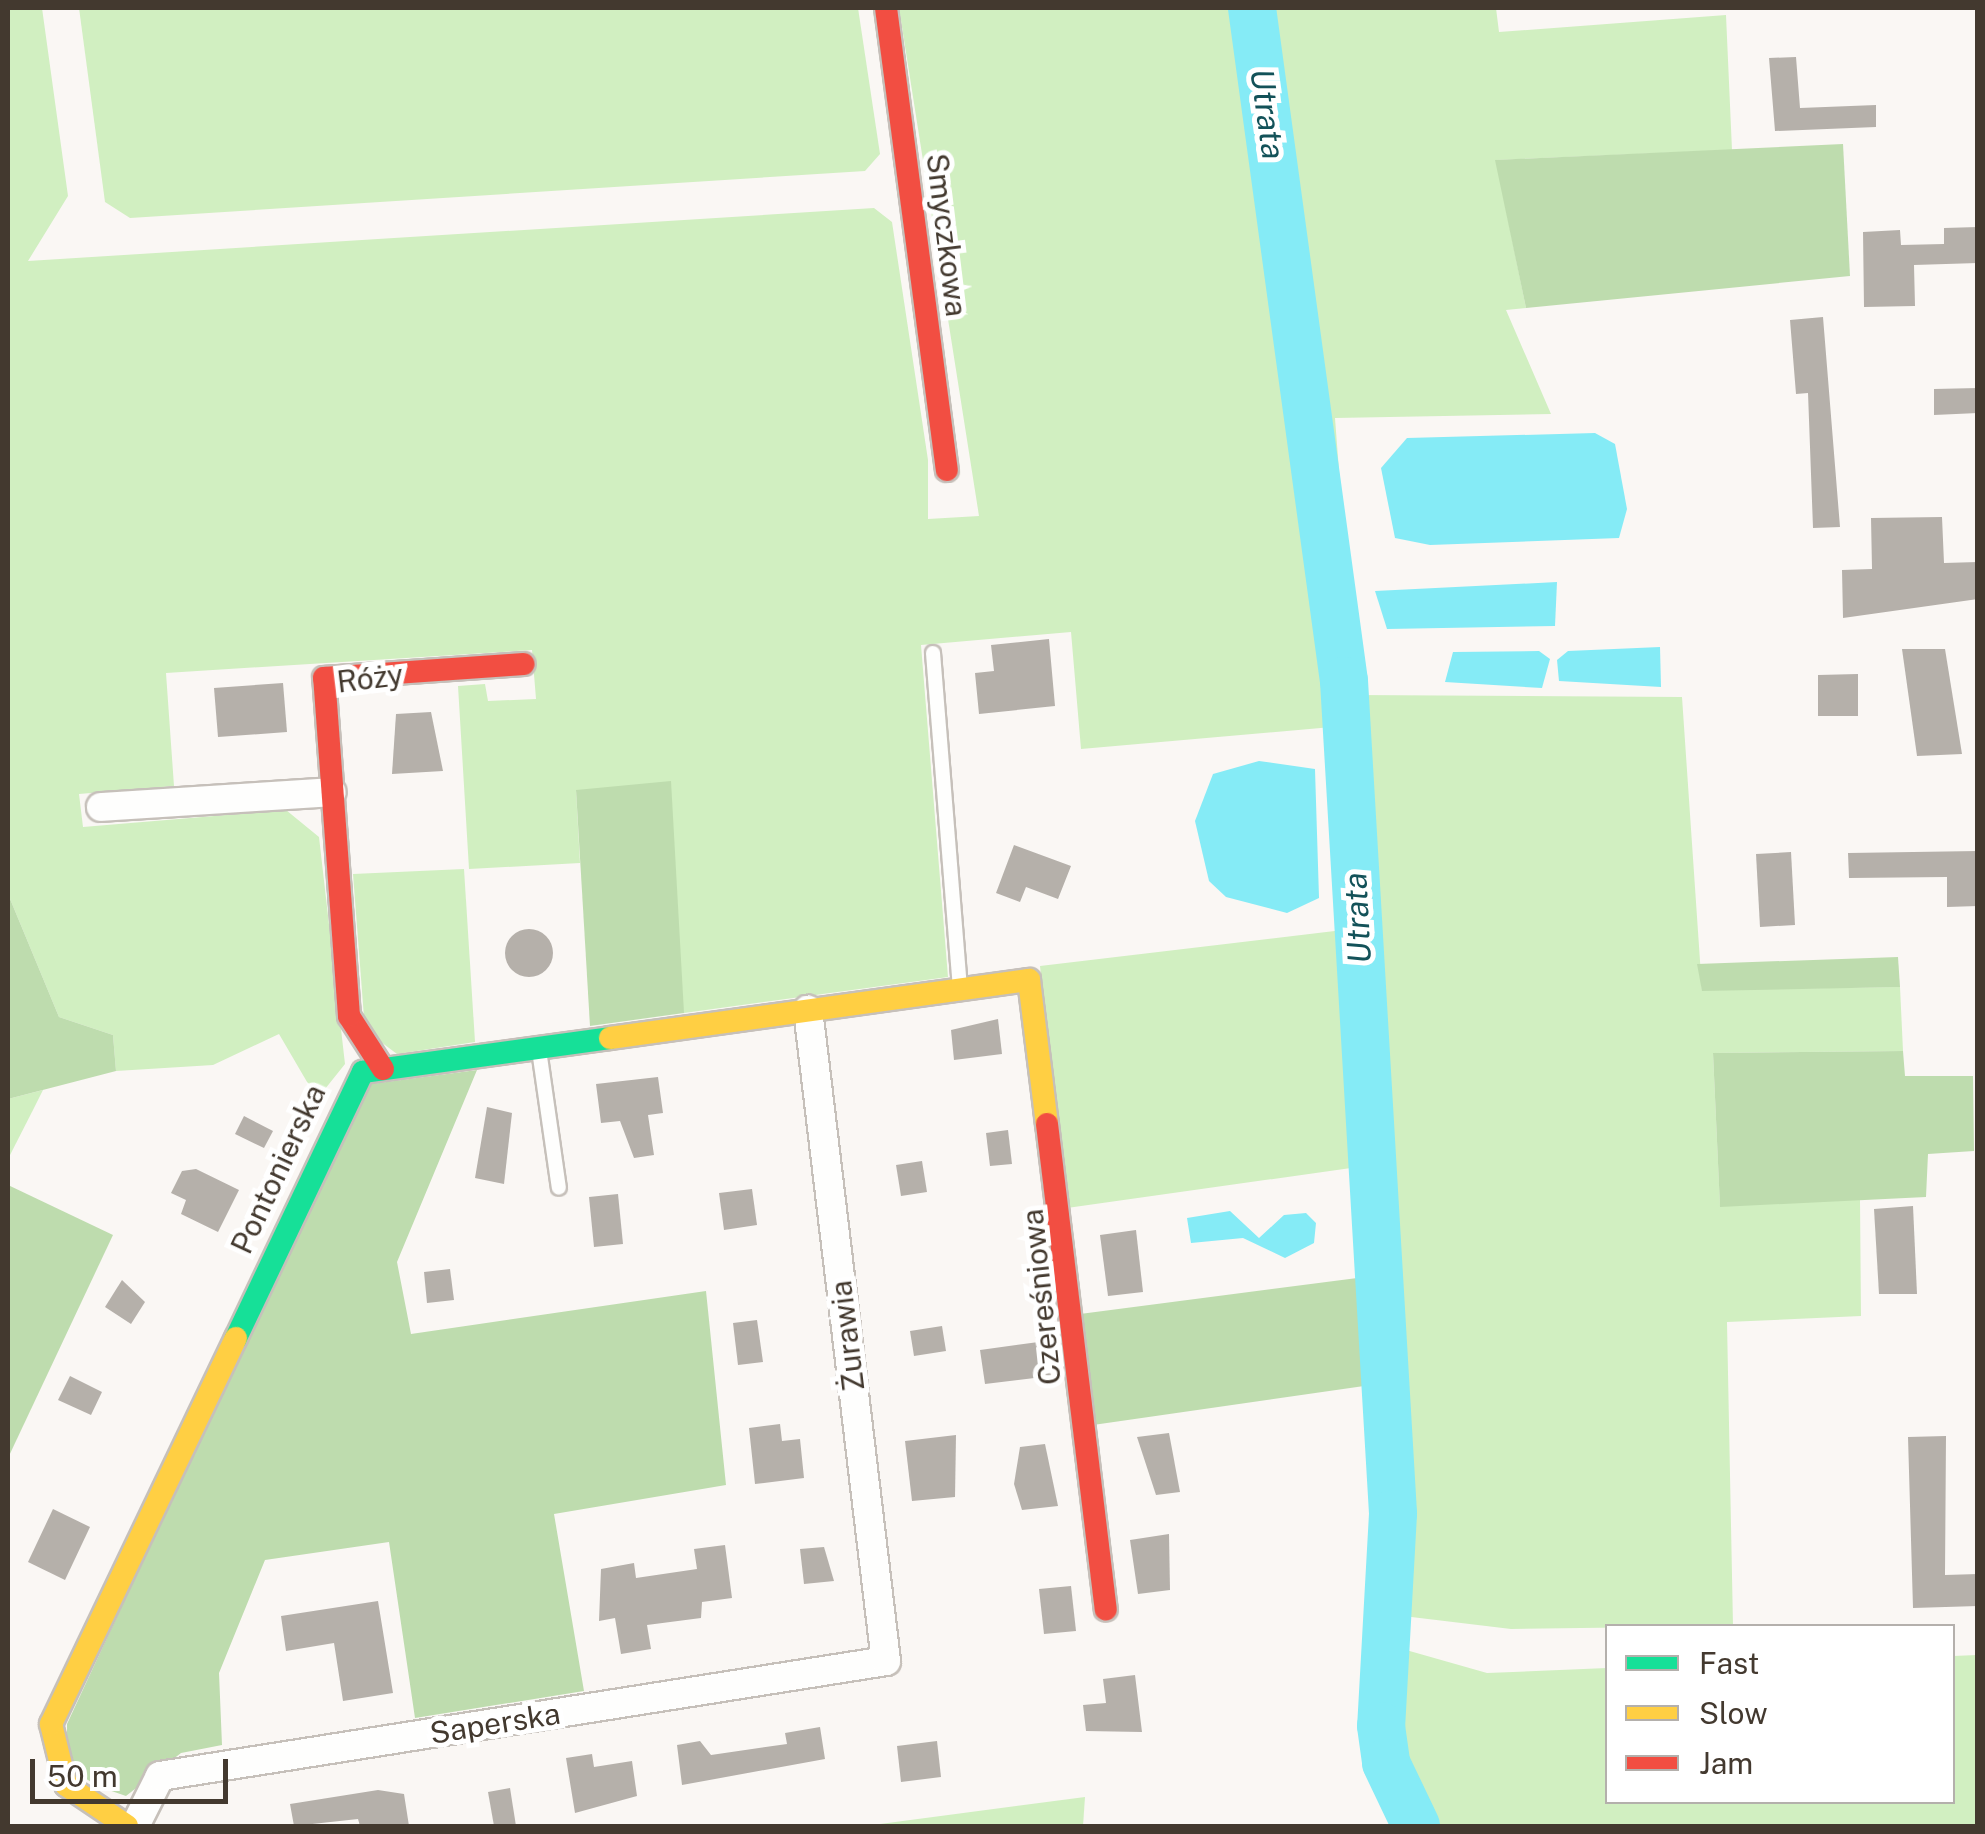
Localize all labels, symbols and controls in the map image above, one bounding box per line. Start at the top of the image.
water label: Utrata [1242,66,1292,162]
street label: Smyczkowa [919,151,975,319]
street label: Róży [335,656,405,700]
water label: Utrata [1336,872,1380,964]
street label: Pontonierska [223,1079,333,1259]
street label: Czereśniowa [1014,1207,1068,1387]
street label: Żurawia [822,1279,872,1393]
legend [1605,1624,1955,1804]
text: Fast [1699,1645,1759,1681]
street label: Saperska [427,1695,563,1751]
text: Slow [1699,1695,1768,1731]
scale bar [35,1739,232,1801]
text: Jam [1699,1745,1753,1781]
text: 50 m [47,1758,118,1794]

